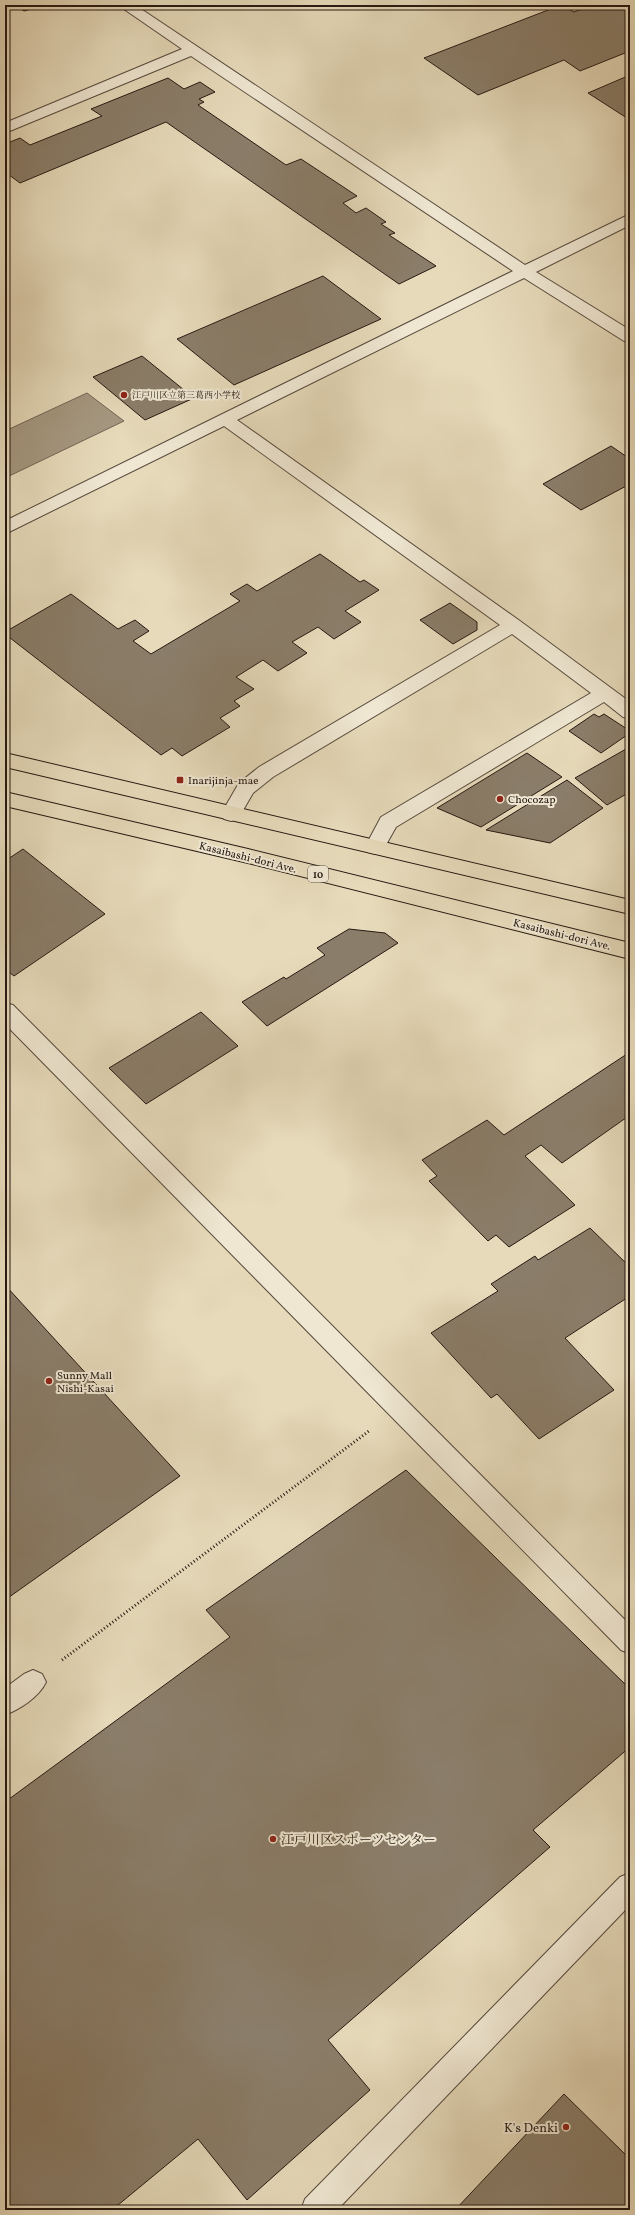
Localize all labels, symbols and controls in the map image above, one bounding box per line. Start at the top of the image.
place label: 江戸川区立第三葛西小学校 [132,389,241,402]
marker: 江戸川区立第三葛西小学校 [119,390,129,400]
place label: Inarijinja-mae [188,774,258,789]
marker: Inarijinja-mae [175,775,185,785]
place label: Chocozap [508,793,556,808]
marker: Chocozap [495,794,505,804]
street label: Kasaibashi-dori Ave. [197,839,298,878]
road number: 10 [308,866,328,882]
street label: Kasaibashi-dori Ave. [511,916,612,955]
place label: Sunny Mall Nishi-Kasai [57,1369,114,1397]
marker: Sunny Mall Nishi-Kasai [44,1376,54,1386]
place label: 江戸川区スポーツセンター [281,1832,436,1850]
marker: 江戸川区スポーツセンター [268,1834,278,1844]
place label: K's Denki [504,2120,558,2138]
marker: K's Denki [561,2122,571,2132]

